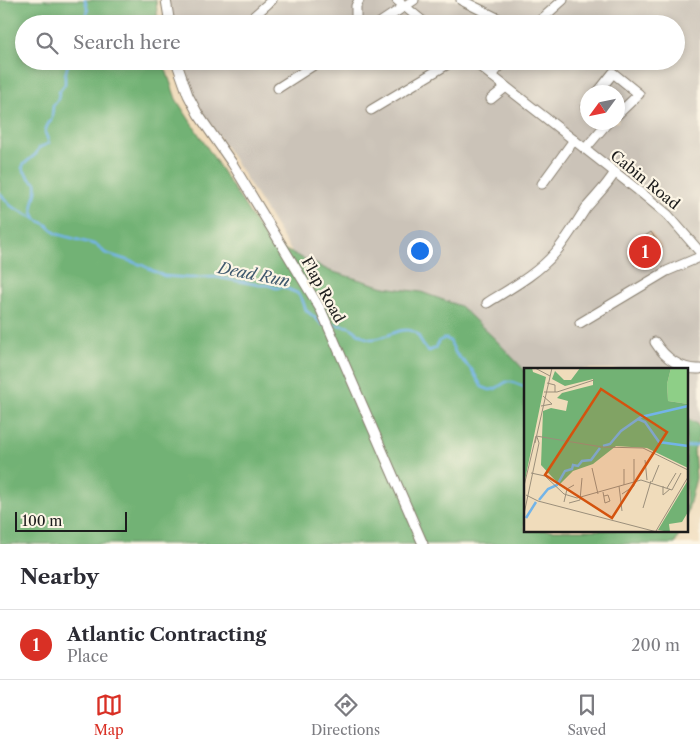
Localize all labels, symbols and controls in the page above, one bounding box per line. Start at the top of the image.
search box [15,15,685,70]
icon: search [33,29,61,57]
text: Search here [73,31,181,54]
north arrow [580,85,625,130]
street label: Cabin Road [607,146,684,213]
pin: 1 [629,233,661,271]
your location [407,238,433,264]
street label: Flap Road [298,253,349,326]
water label: Dead Run [214,257,292,291]
inset map [524,368,688,532]
scale bar [15,509,128,532]
text: 100 m [22,512,62,530]
text: Nearby [20,564,99,589]
text: Atlantic Contracting [67,623,266,646]
text: 1 [32,635,40,655]
text: 200 m [631,635,680,655]
text: Place [67,646,108,666]
tab: Map [94,691,124,739]
tab: Directions [311,691,380,739]
tab: Saved [567,691,606,739]

